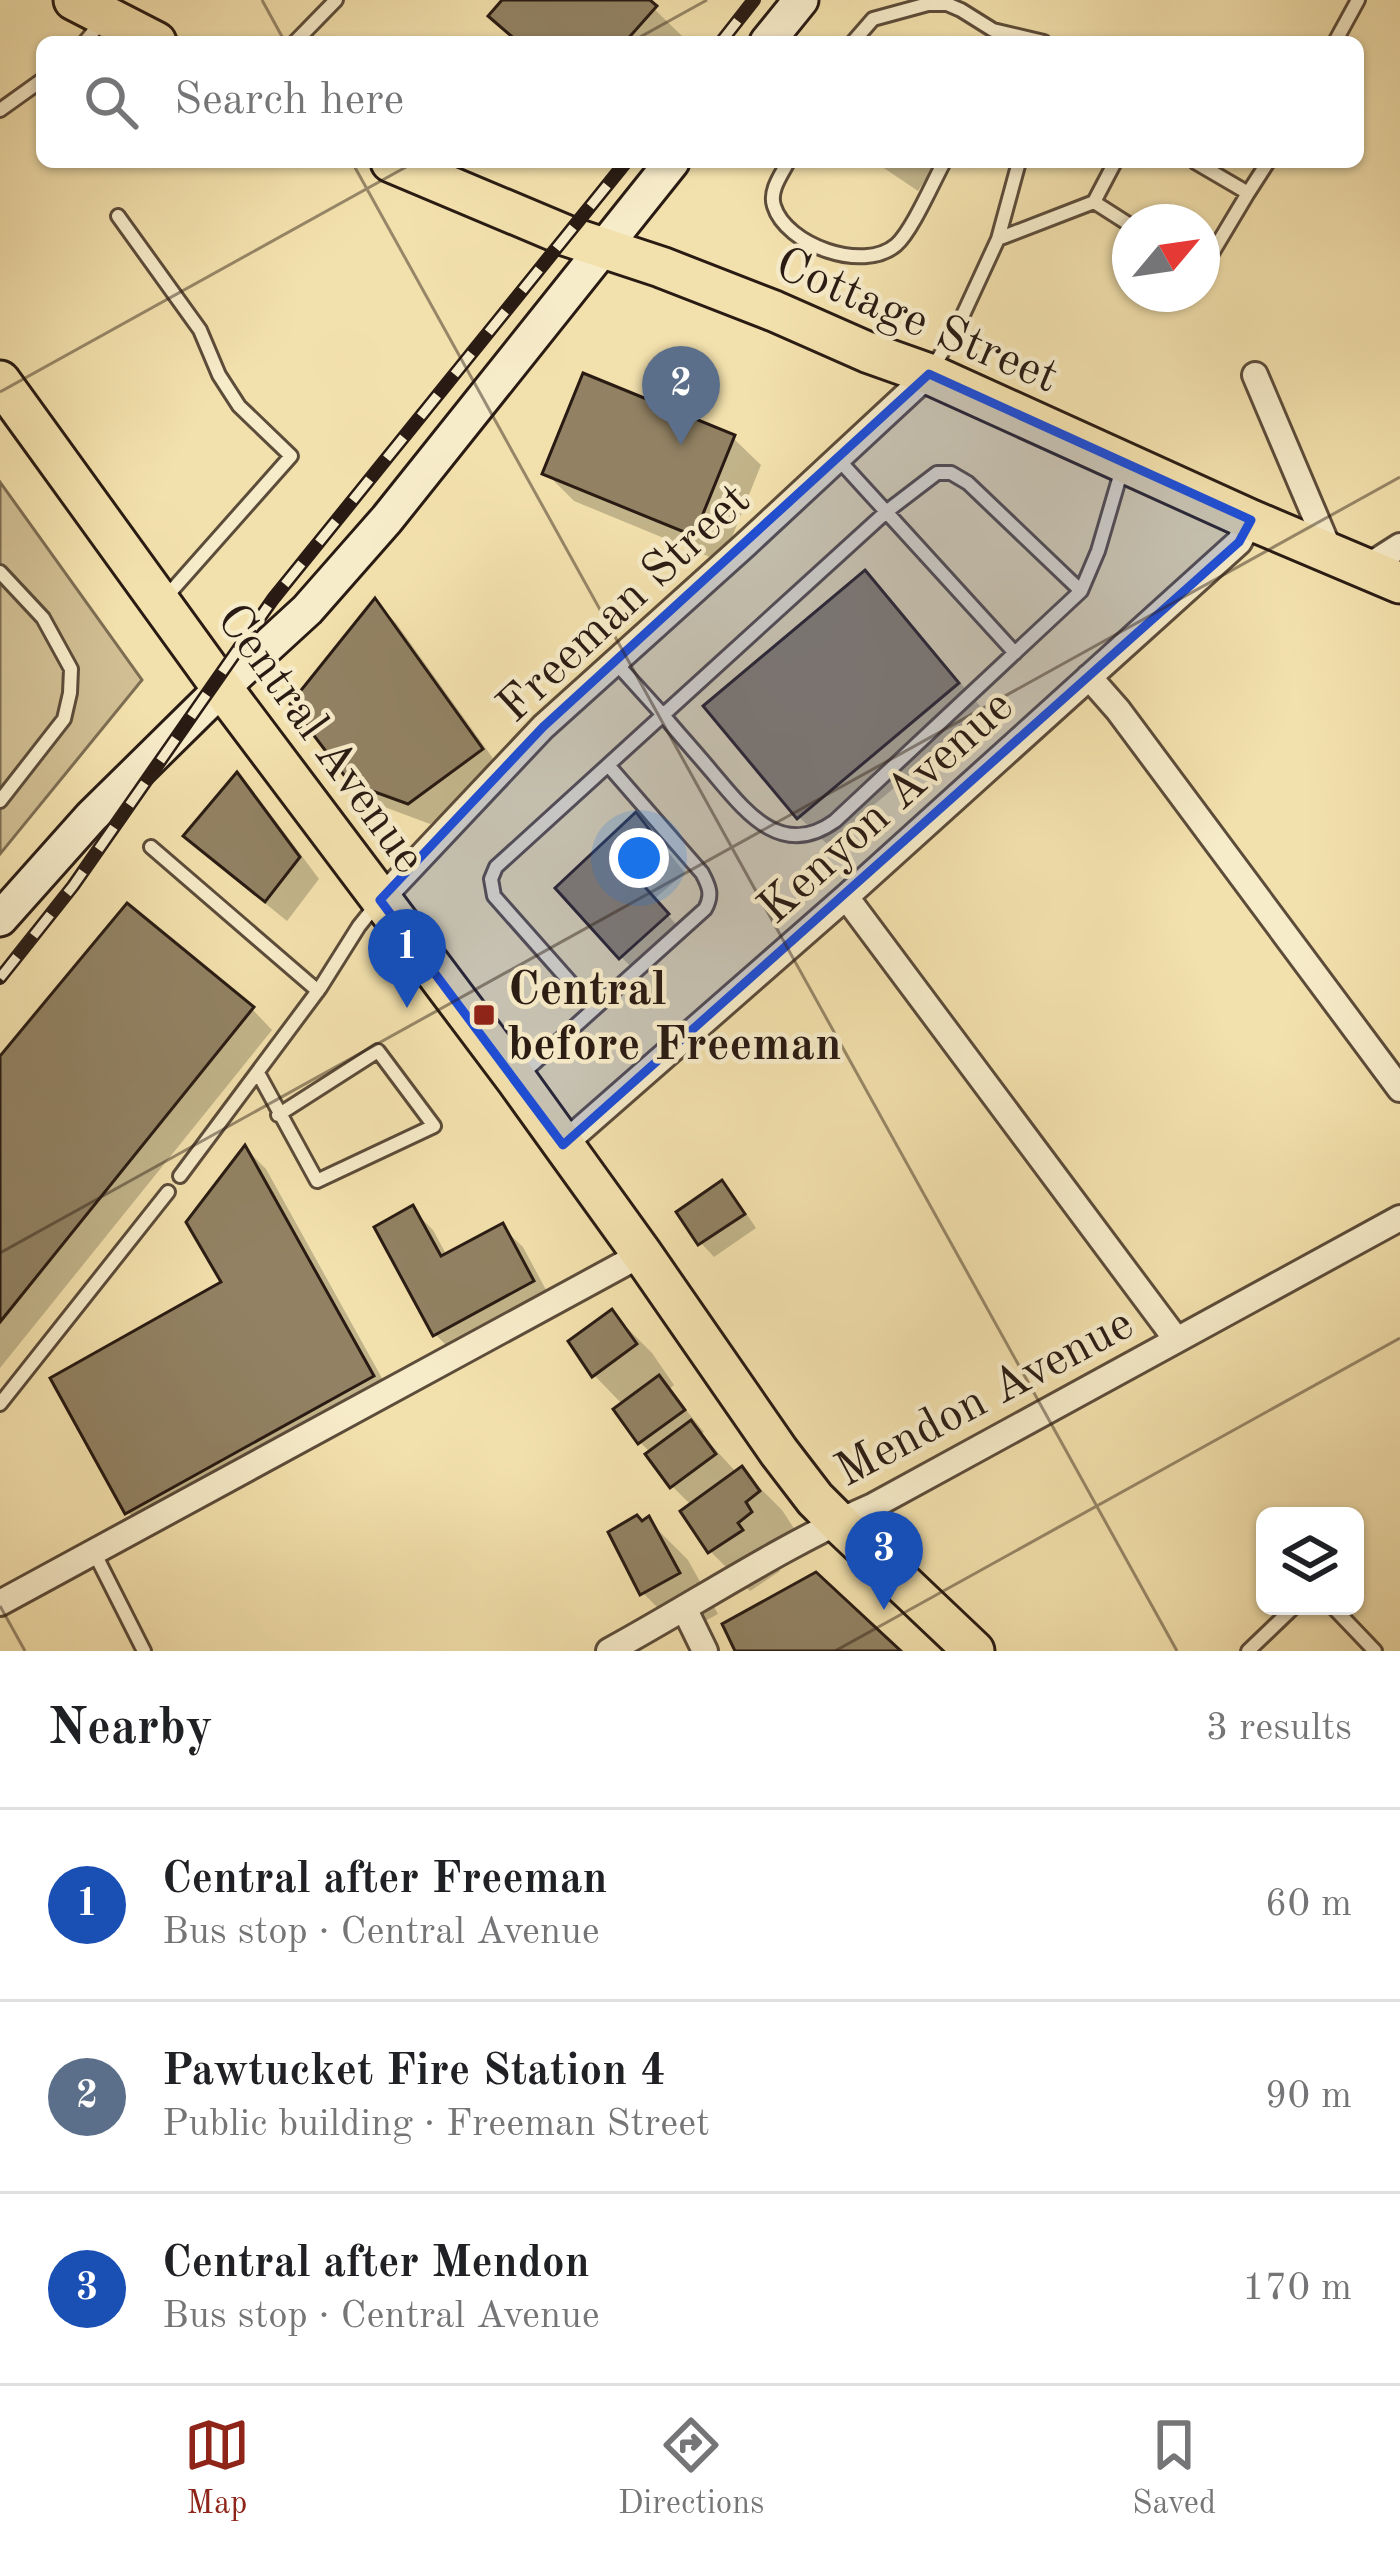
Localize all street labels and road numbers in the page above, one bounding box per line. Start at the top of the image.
street label: Cottage Street [768,241,1065,403]
street label: Freeman Street [490,476,760,732]
street label: Central Avenue [207,596,433,883]
street label: Kenyon Avenue [751,682,1023,934]
street label: Mendon Avenue [828,1300,1141,1497]

